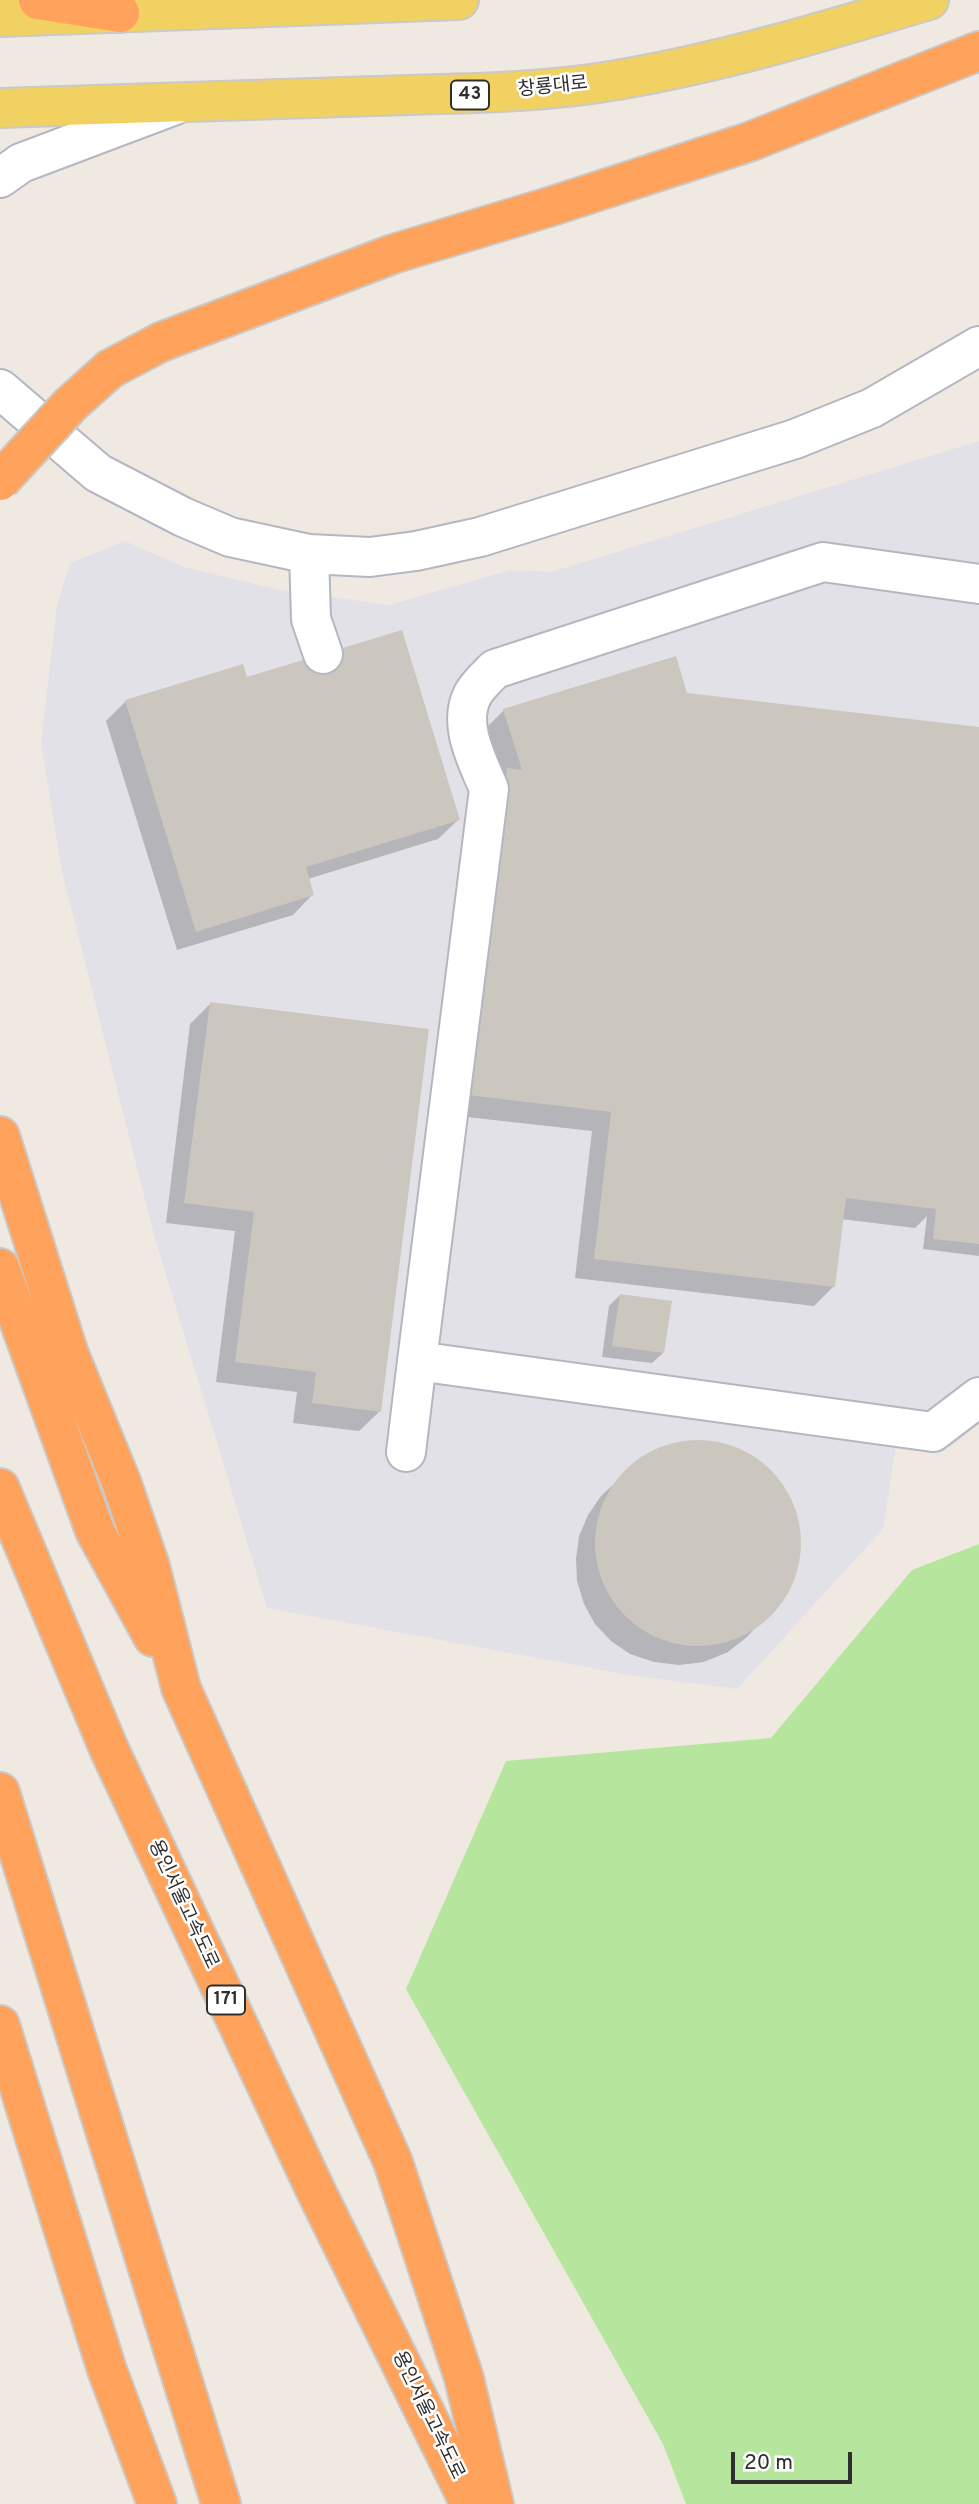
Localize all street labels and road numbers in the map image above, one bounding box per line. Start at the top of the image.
street label: 창룡대로 [517,73,589,103]
road number: 43 [451,80,489,110]
street label: 용인서울고속도로 [142,1837,222,1973]
road number: 171 [207,1986,245,2014]
street label: 용인서울고속도로 [386,2348,468,2484]

